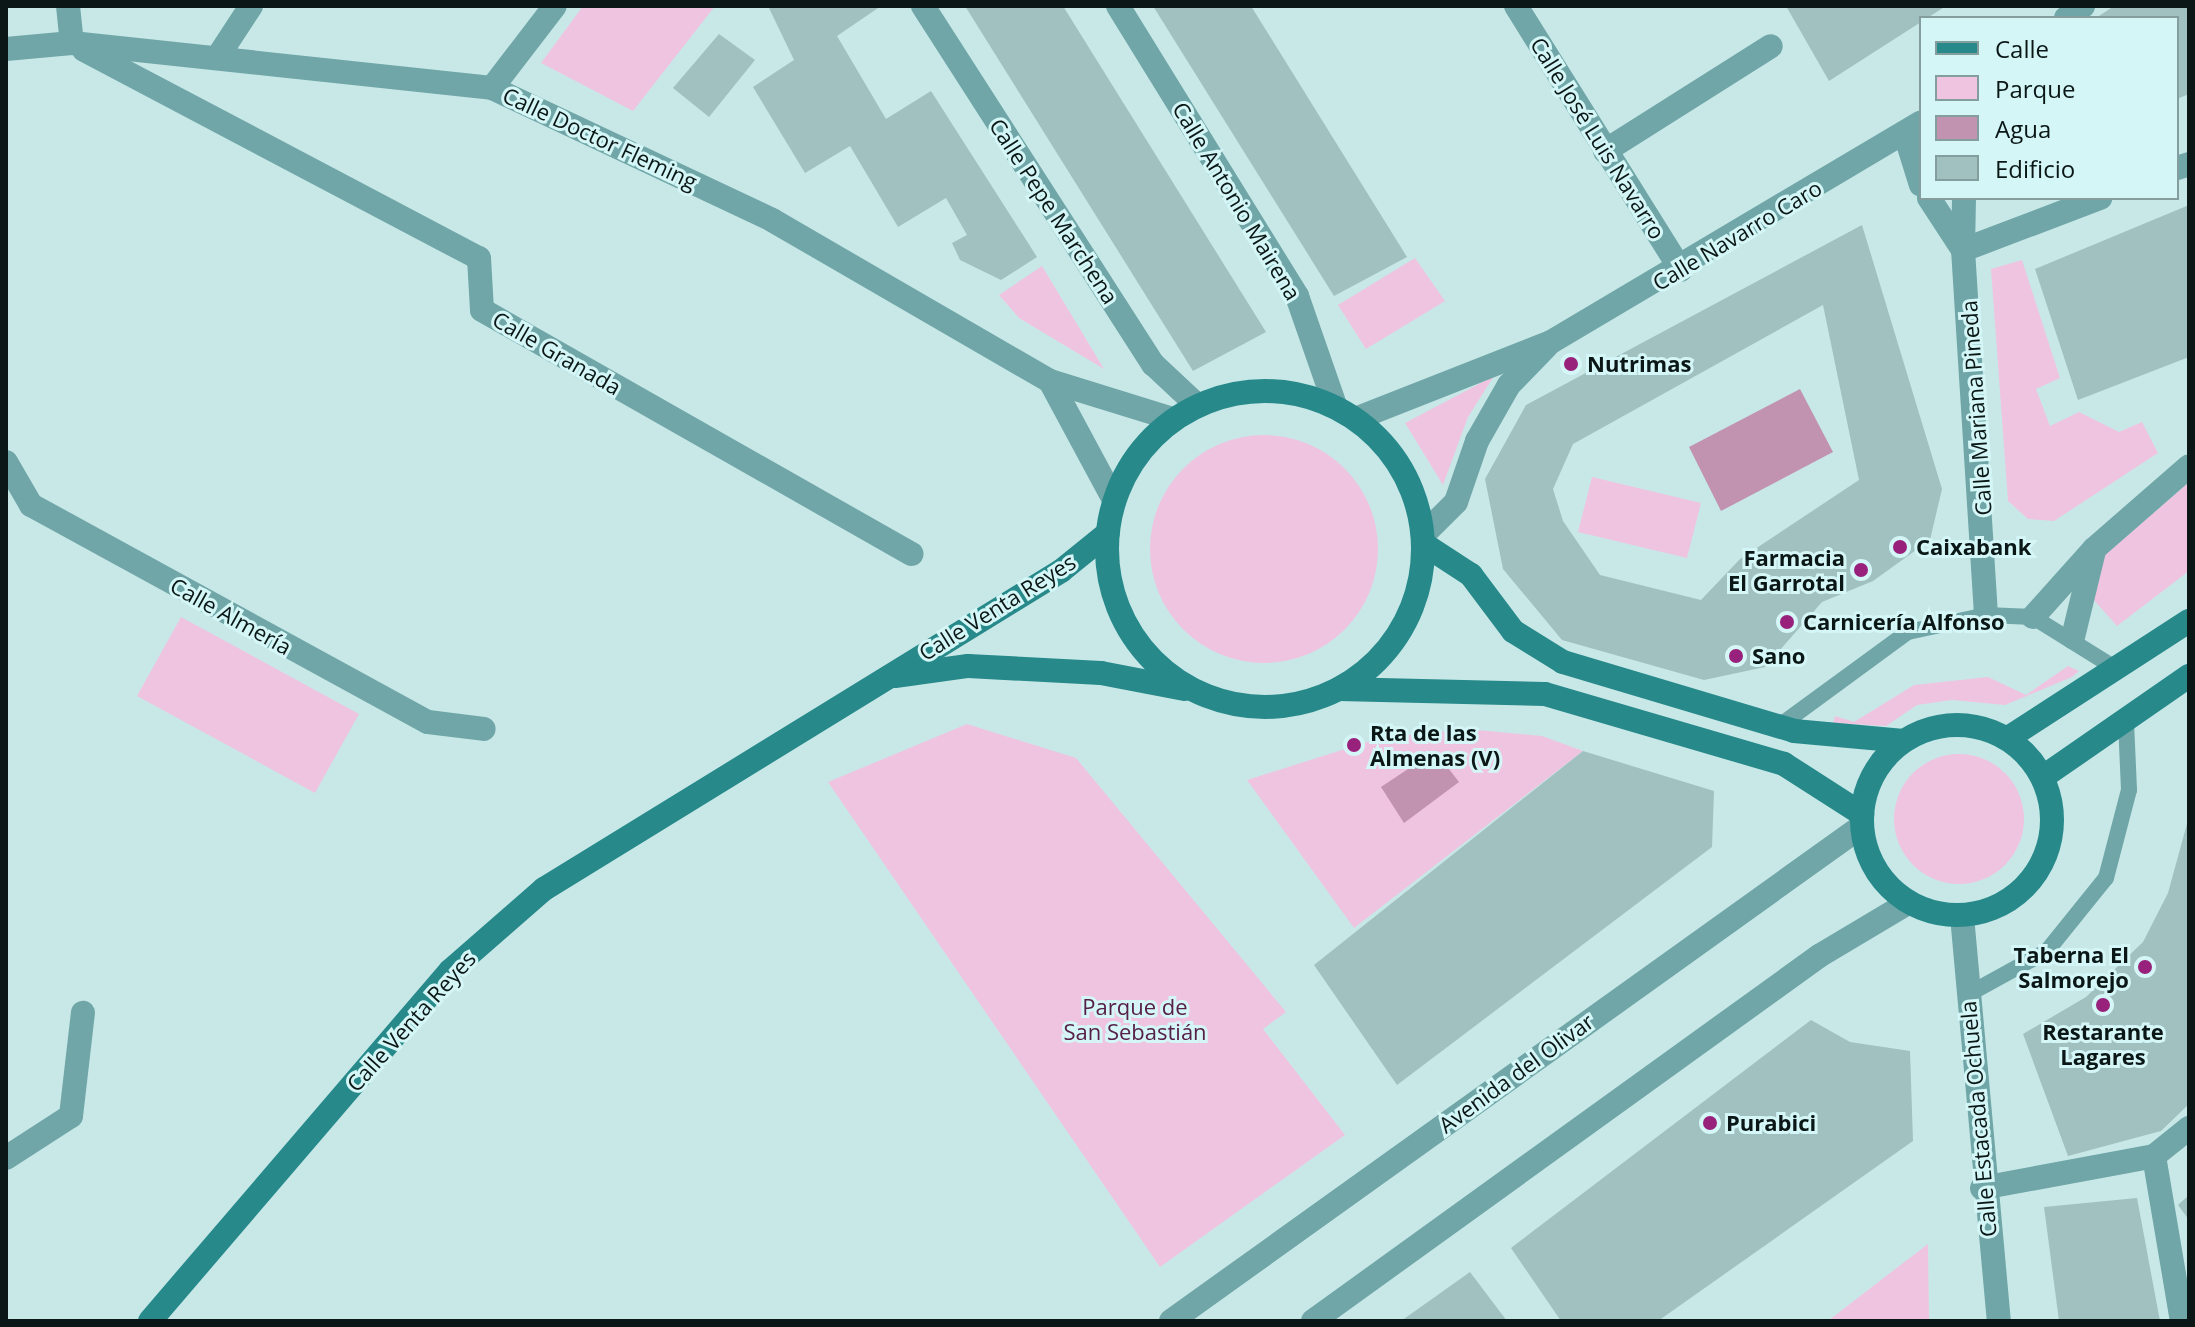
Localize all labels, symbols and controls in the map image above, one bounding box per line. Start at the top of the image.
legend [1919,16,2179,200]
street label: Calle José Luis Navarro [1525,32,1671,244]
text: Calle [1995,32,2049,65]
text: Parque [1995,72,2075,105]
street label: Calle Doctor Fleming [499,81,701,195]
street label: Calle Antonio Mairena [1167,97,1307,305]
text: Agua [1995,112,2051,145]
street label: Calle Pepe Marchena [984,113,1124,309]
text: Edificio [1995,152,2075,185]
street label: Calle Navarro Caro [1648,174,1826,296]
street label: Calle Mariana Pineda [1955,299,1997,517]
street label: Calle Granada [488,306,626,400]
place label: Nutrimas [1587,351,1691,377]
marker: Nutrimas [1562,355,1580,373]
place label: Caixabank [1916,534,2031,560]
marker: Caixabank [1891,538,1909,556]
place label: Farmacia El Garrotal [1728,544,1845,596]
street label: Calle Venta Reyes [914,548,1080,666]
marker: Farmacia El Garrotal [1852,561,1870,579]
street label: Calle Almería [166,572,296,660]
place label: Carnicería Alfonso [1803,609,2005,635]
marker: Carnicería Alfonso [1778,613,1796,631]
place label: Sano [1752,643,1805,669]
marker: Sano [1727,647,1745,665]
place label: Rta de las Almenas (V) [1370,719,1500,770]
marker: Rta de las Almenas (V) [1345,736,1363,754]
place label: Taberna El Salmorejo [2014,941,2129,992]
street label: Calle Venta Reyes [341,945,481,1097]
marker: Taberna El Salmorejo [2136,958,2154,976]
park label: Parque de San Sebastián [1063,993,1207,1044]
marker: Restarante Lagares [2094,996,2112,1014]
street label: Calle Estacada Ochuela [1955,1000,2001,1238]
street label: Avenida del Olivar [1433,1008,1599,1138]
place label: Restarante Lagares [2042,1018,2164,1070]
place label: Purabici [1726,1110,1816,1136]
marker: Purabici [1701,1114,1719,1132]

